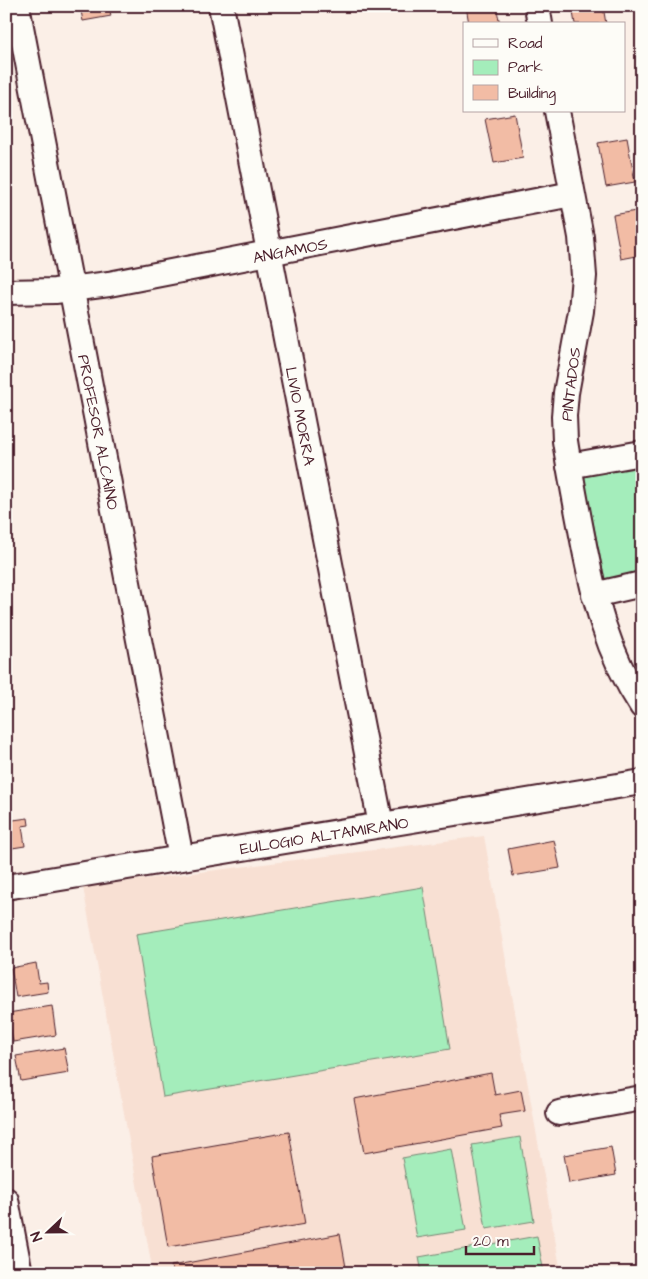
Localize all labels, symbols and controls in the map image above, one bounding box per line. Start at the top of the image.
legend [463,22,626,112]
text: Road [508,33,543,54]
text: Park [508,57,543,78]
text: Building [508,83,556,105]
street label: ANGAMOS [251,233,330,269]
street label: PINTADOS [556,346,586,422]
street label: PROFESOR ALCAÍNO [72,353,124,512]
street label: LIVIO MORRA [280,365,320,467]
street label: EULOGIO ALTAMIRANO [238,812,410,860]
north arrow [22,1206,72,1256]
scale bar [466,1224,533,1256]
text: N [26,1228,48,1244]
text: 20 m [473,1231,509,1252]

